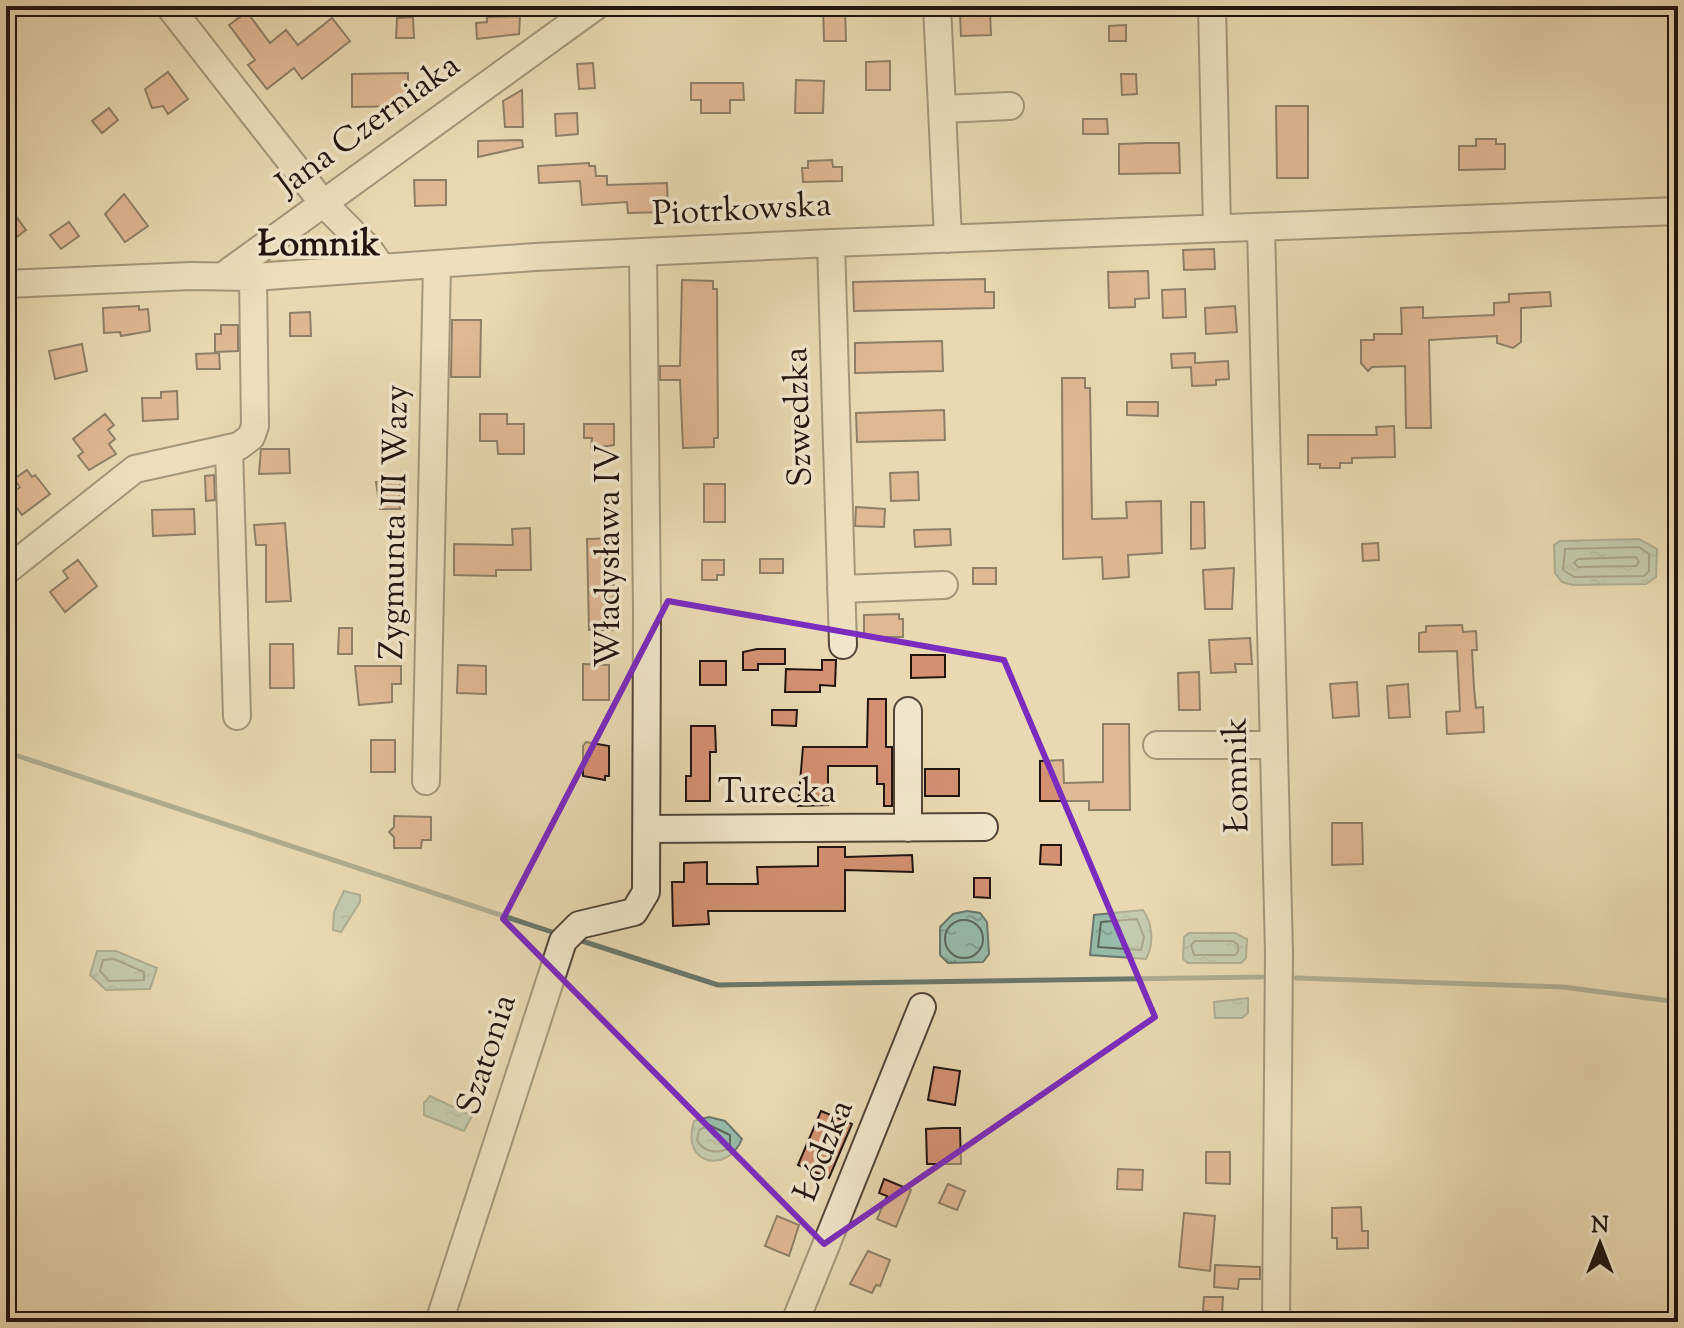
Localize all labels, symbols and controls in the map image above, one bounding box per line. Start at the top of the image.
street label: Jana Czerniaka [265,43,471,211]
street label: Piotrkowska [651,182,833,240]
district label: Łomnik [258,220,381,272]
street label: Szwedzka [773,346,827,488]
street label: Zygmunta III Wazy [369,384,423,660]
street label: Władysława IV [586,444,635,668]
street label: Łomnik [1212,717,1264,833]
street label: Turecka [718,769,836,818]
street label: Szatonia [446,988,530,1122]
street label: Łódzka [783,1093,867,1209]
north arrow [1560,1204,1640,1284]
text: N [1591,1211,1609,1243]

